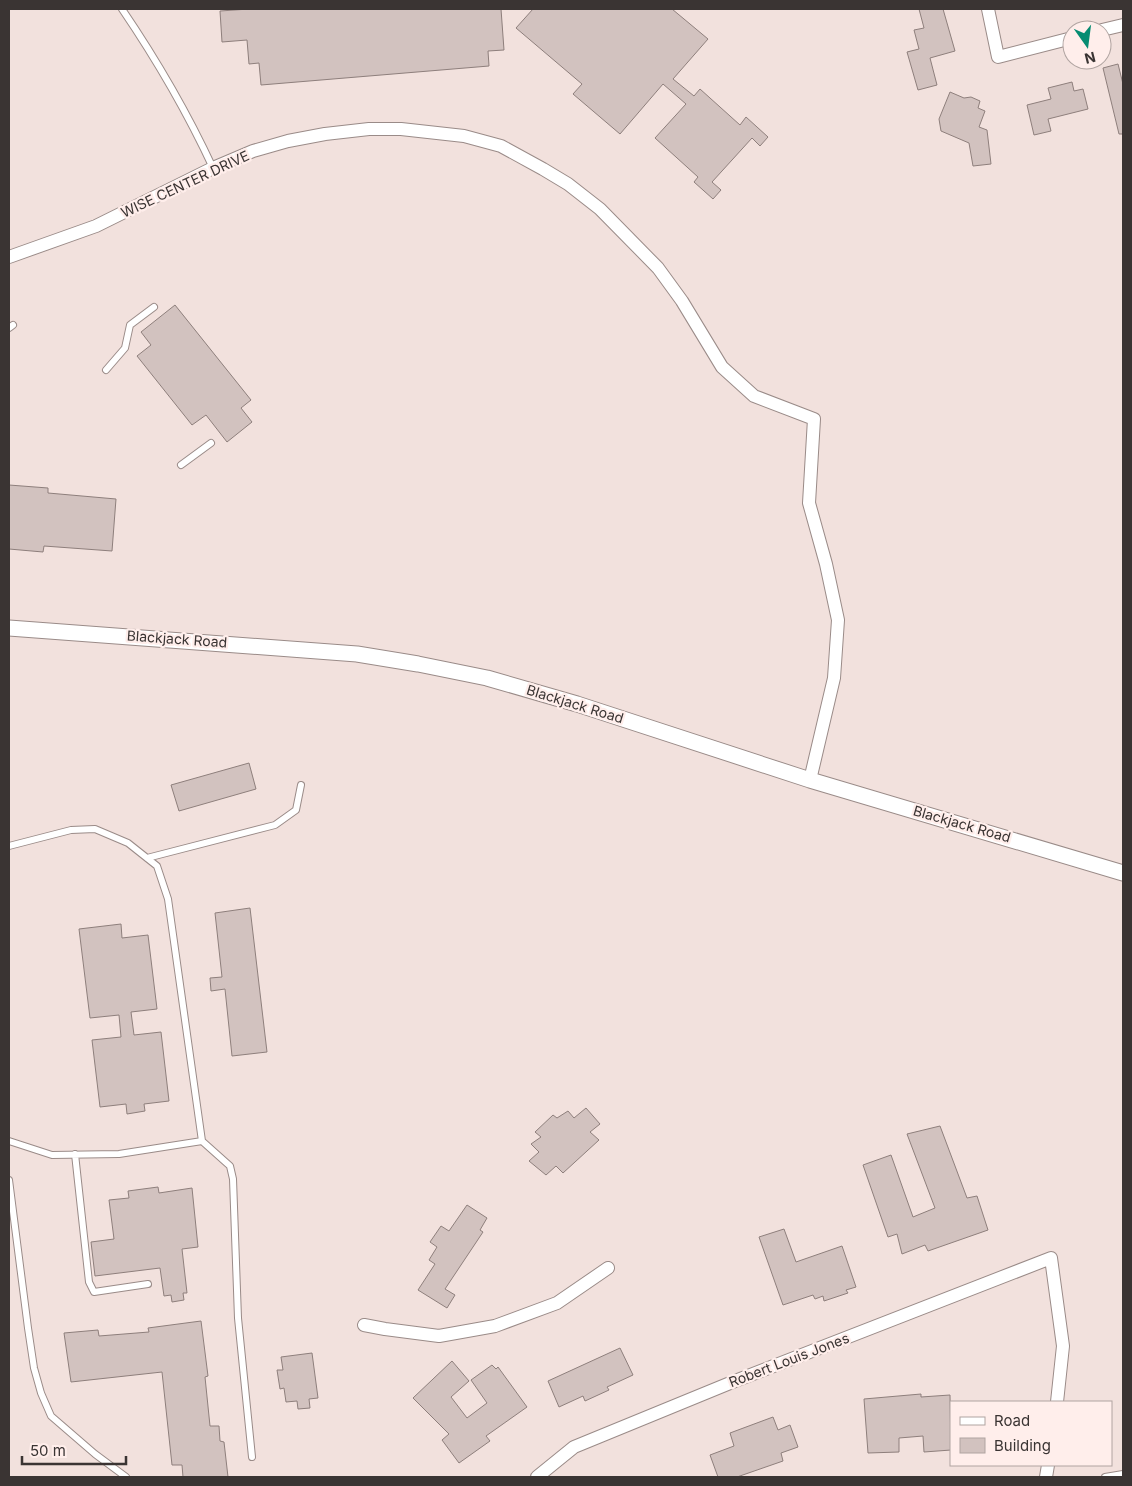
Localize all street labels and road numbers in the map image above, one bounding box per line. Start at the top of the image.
street label: WISE CENTER DRIVE [118,146,252,221]
street label: Blackjack Road [126,627,228,650]
street label: Blackjack Road [524,681,626,726]
street label: Blackjack Road [911,801,1013,846]
street label: Robert Louis Jones [726,1329,851,1390]

